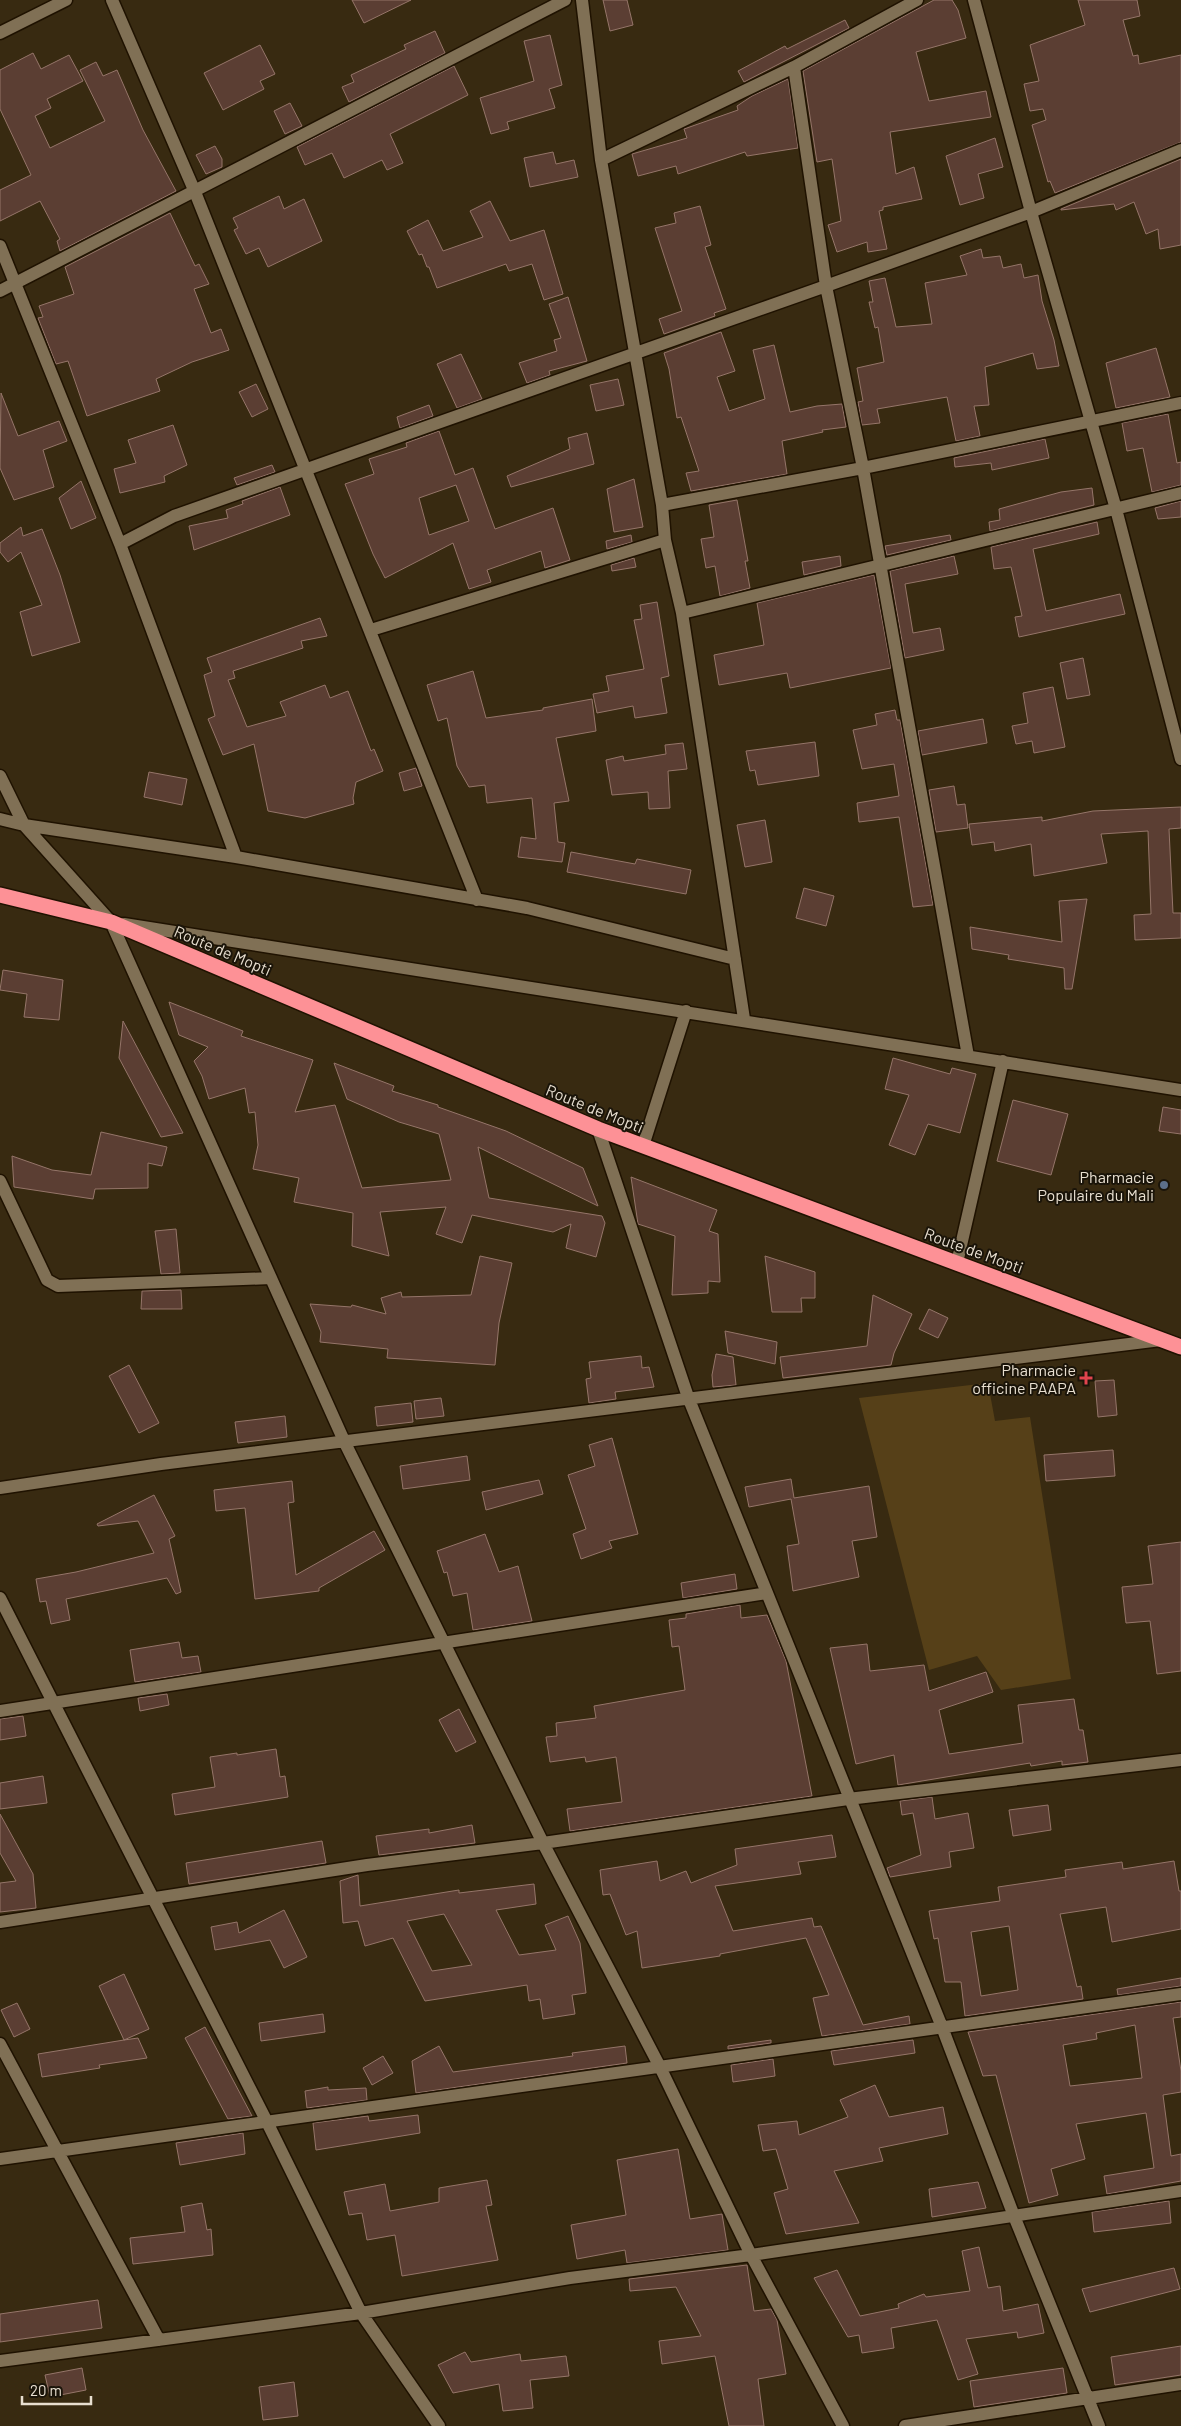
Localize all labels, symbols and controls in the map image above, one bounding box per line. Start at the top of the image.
street label: Route de Mopti [172,921,274,979]
street label: Route de Mopti [543,1080,647,1136]
place label: Pharmacie Populaire du Mali [1037,1167,1154,1204]
marker: Pharmacie Populaire du Mali [1158,1179,1170,1191]
street label: Route de Mopti [922,1223,1026,1277]
place label: Pharmacie officine PAAPA [972,1360,1076,1397]
marker: Pharmacie officine PAAPA [1080,1372,1092,1384]
scale bar [22,2374,91,2406]
text: 20 m [30,2381,62,2399]

